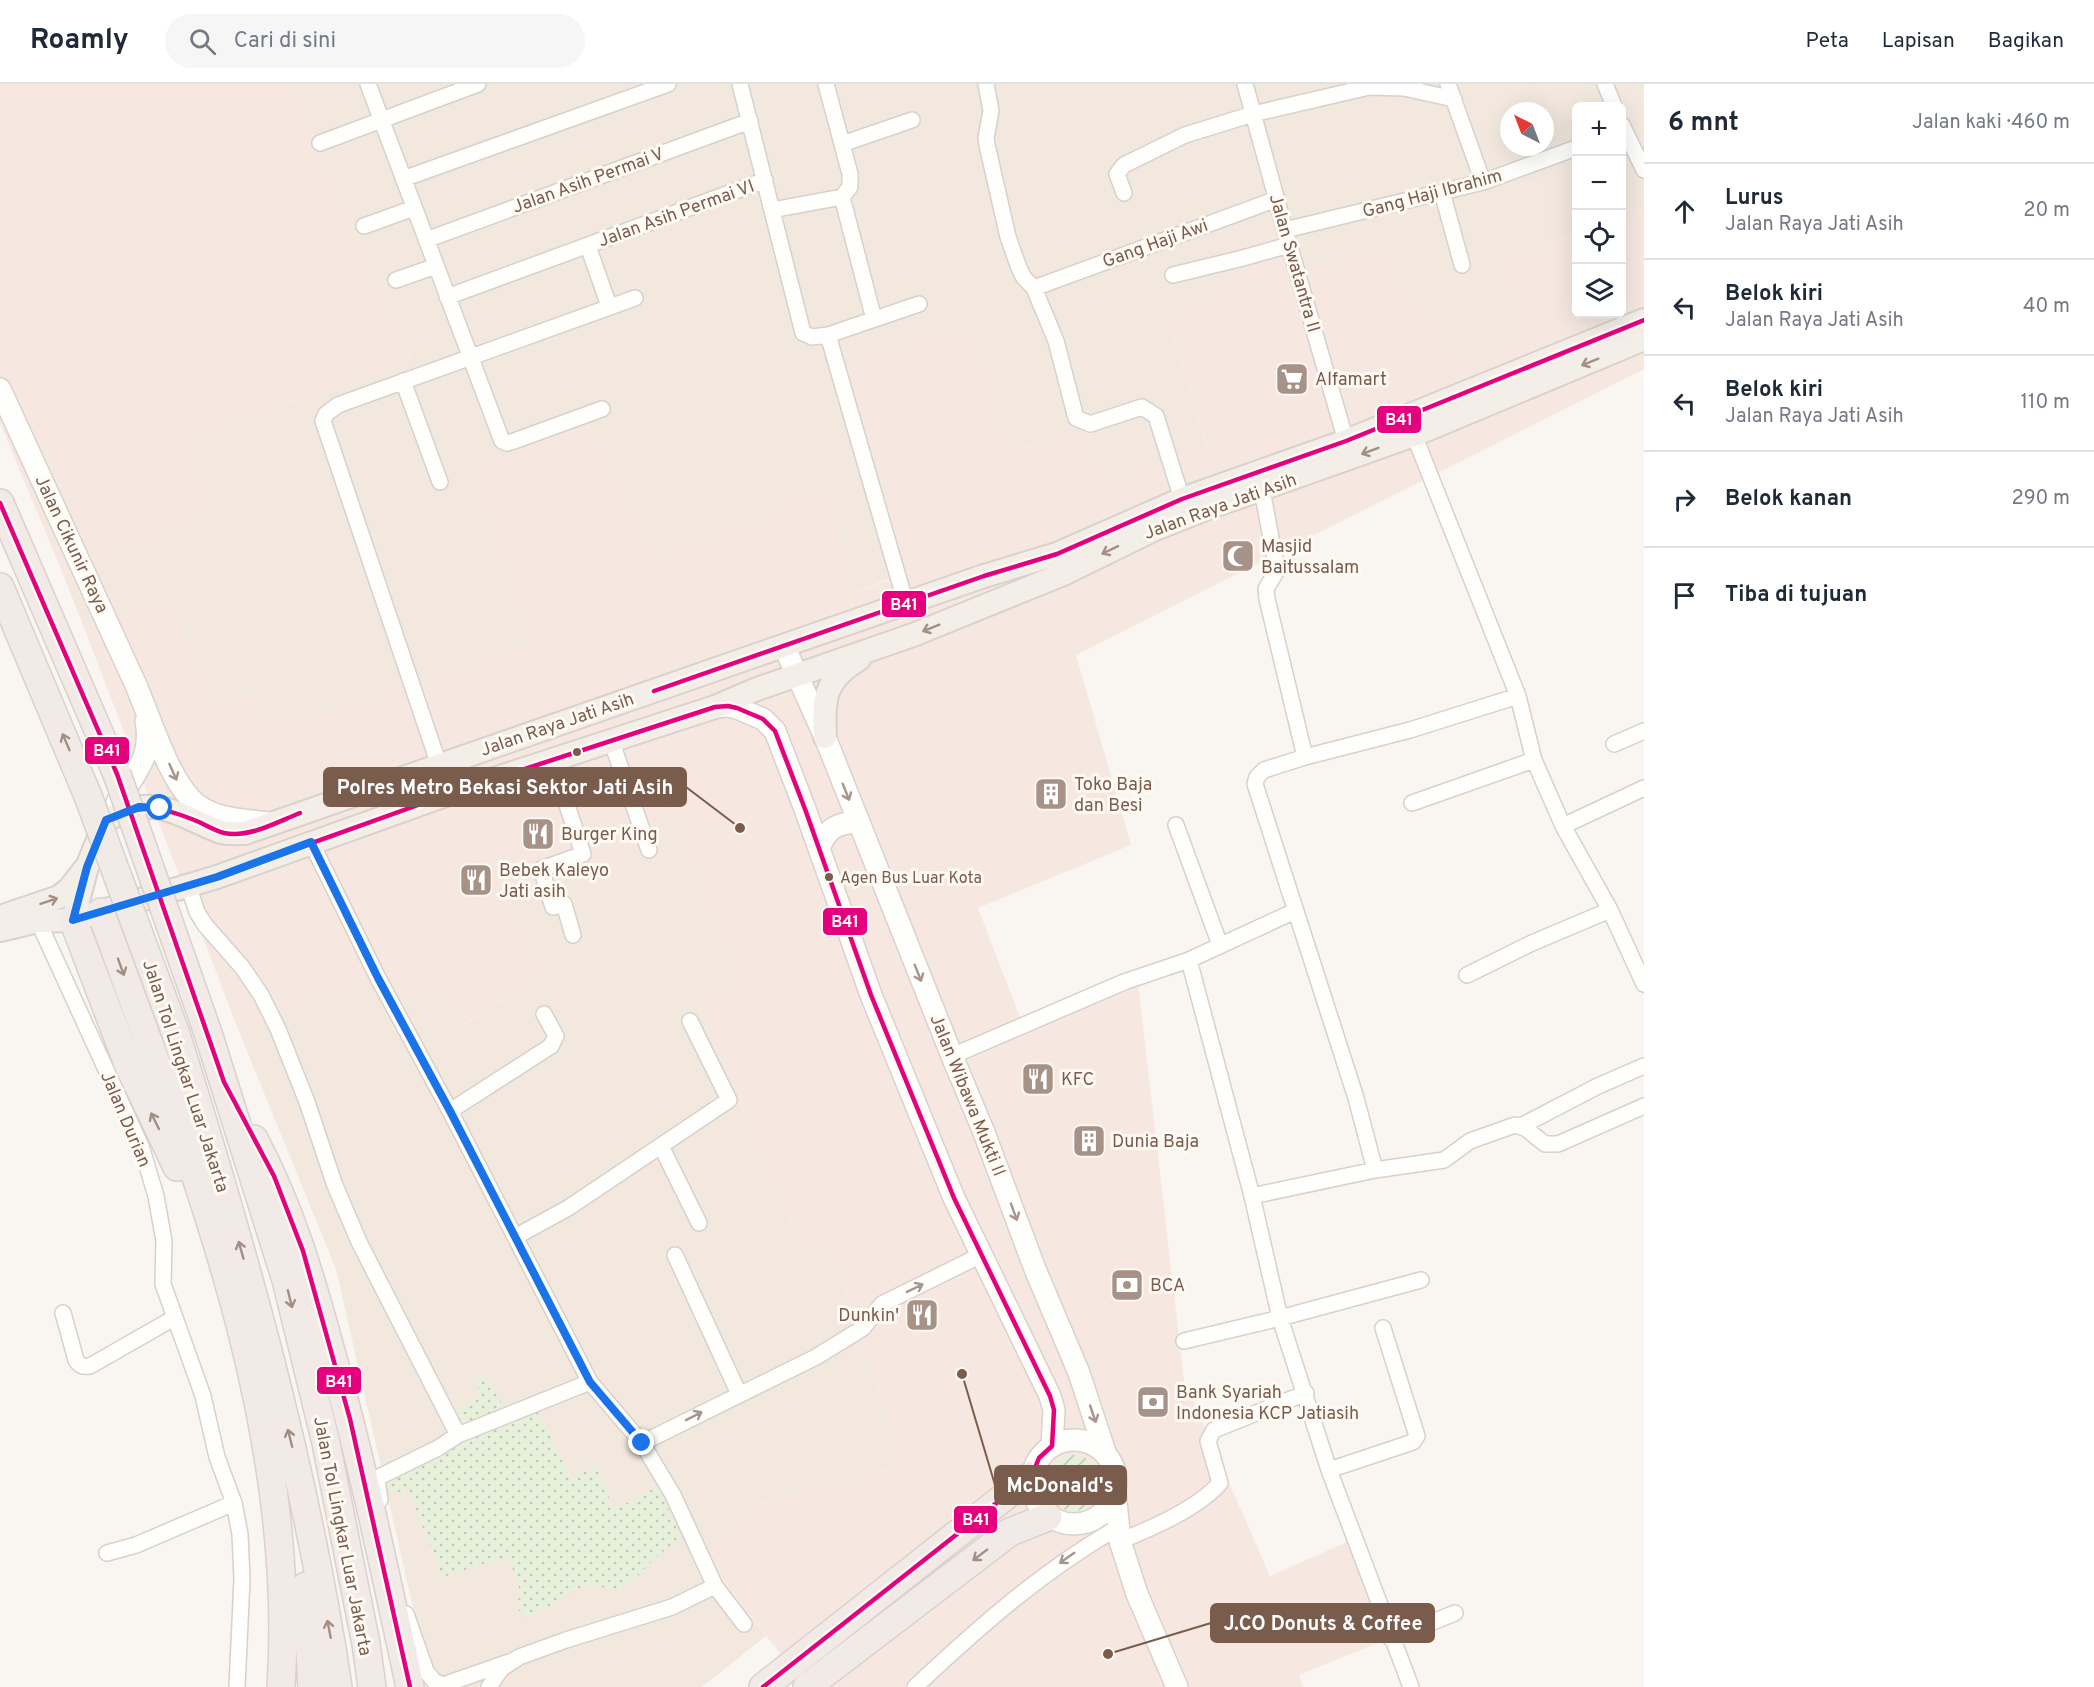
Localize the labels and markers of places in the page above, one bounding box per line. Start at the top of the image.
supermarket icon: Alfamart [1274,361,1310,397]
place label: Alfamart [1315,369,1387,392]
place label: Masjid Baitussalam [1261,536,1359,580]
mosque icon: Masjid Baitussalam [1220,538,1256,574]
unlabelled marker [571,746,583,758]
callout: Polres Metro Bekasi Sektor Jati Asih [324,768,686,806]
place label: Toko Baja dan Besi [1074,774,1152,818]
building icon: Toko Baja dan Besi [1033,776,1069,812]
restaurant icon: Burger King [520,816,556,852]
place label: Burger King [561,824,658,847]
place label: Bebek Kaleyo Jati asih [499,860,609,904]
restaurant icon: Bebek Kaleyo Jati asih [458,862,494,898]
place label: Agen Bus Luar Kota [840,869,982,889]
marker: Agen Bus Luar Kota [823,871,835,883]
restaurant icon: KFC [1020,1061,1056,1097]
place label: KFC [1061,1069,1094,1092]
building icon: Dunia Baja [1071,1123,1107,1159]
place label: Dunia Baja [1112,1131,1199,1154]
bank icon: BCA [1109,1267,1145,1303]
place label: BCA [1150,1275,1185,1298]
restaurant icon: Dunkin' [904,1297,940,1333]
place label: Dunkin' [838,1305,899,1328]
place label: Bank Syariah Indonesia KCP Jatiasih [1176,1382,1359,1426]
bank icon: Bank Syariah Indonesia KCP Jatiasih [1135,1384,1171,1420]
callout: McDonald's [995,1466,1126,1504]
callout: J.CO Donuts & Coffee [1211,1604,1434,1642]

